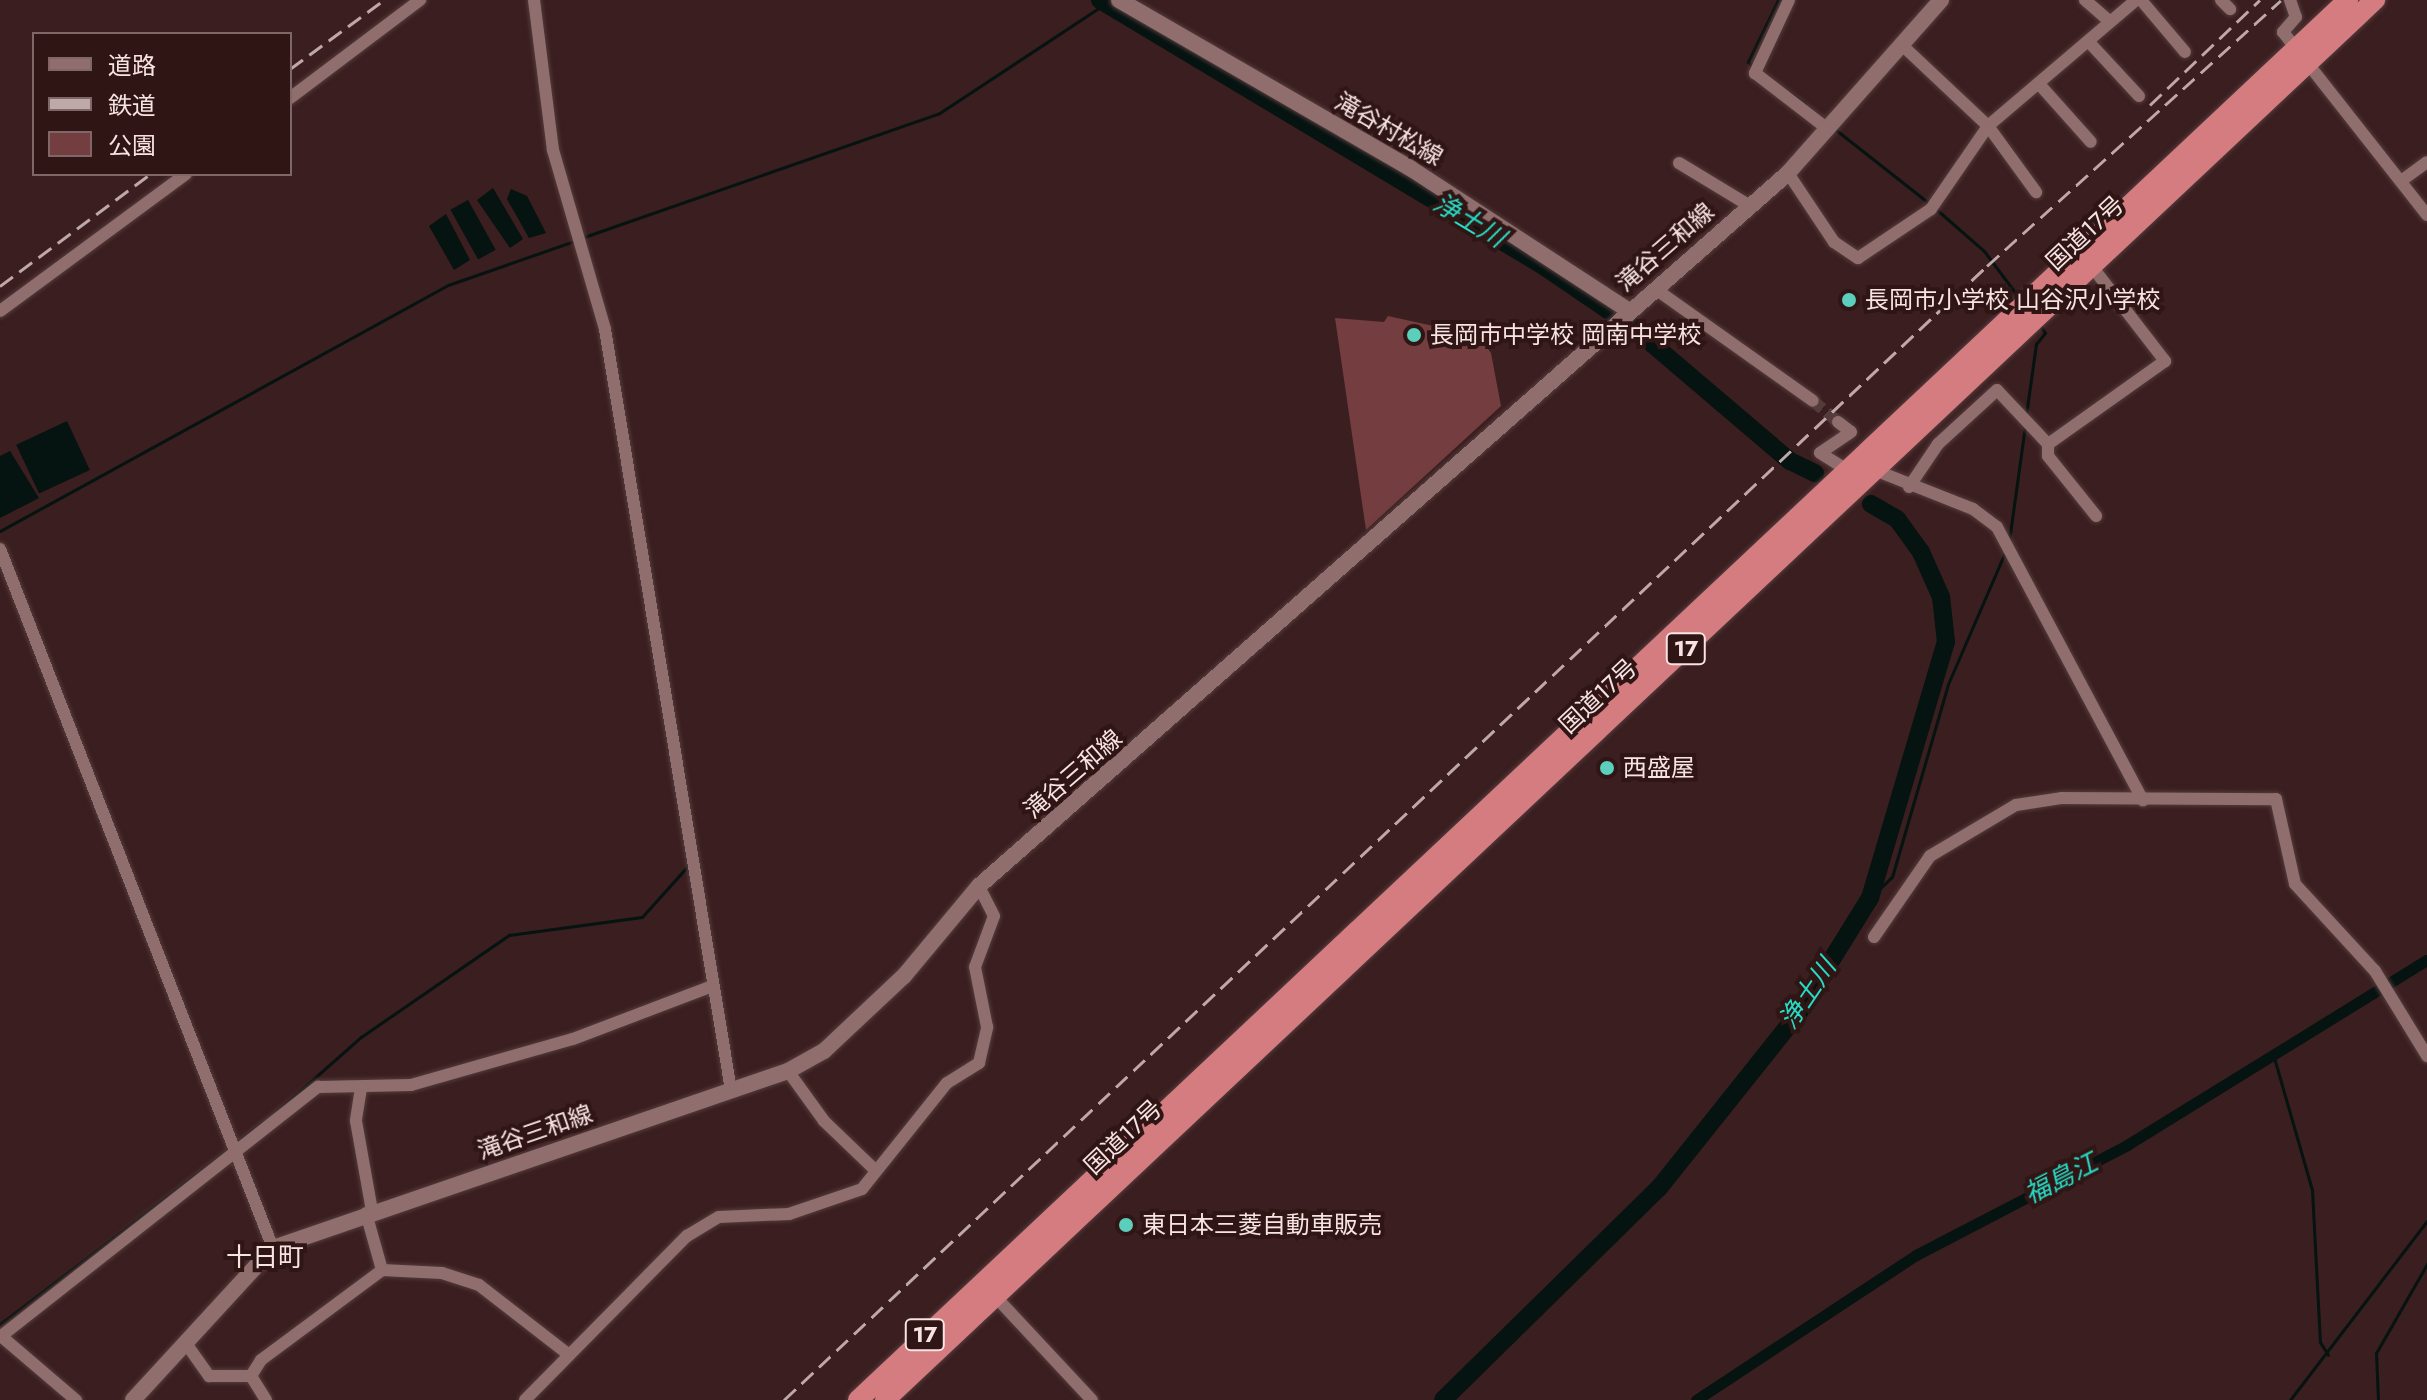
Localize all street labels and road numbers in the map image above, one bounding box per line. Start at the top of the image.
street label: 滝谷村松線 [1330,87,1448,171]
street label: 国道17号 [2040,190,2130,276]
street label: 滝谷三和線 [1610,197,1720,297]
road number: 17 [1664,631,1708,667]
street label: 国道17号 [1553,653,1643,739]
street label: 滝谷三和線 [1018,724,1128,824]
street label: 国道17号 [1078,1094,1168,1180]
street label: 滝谷三和線 [474,1099,596,1165]
road number: 17 [903,1317,947,1353]

